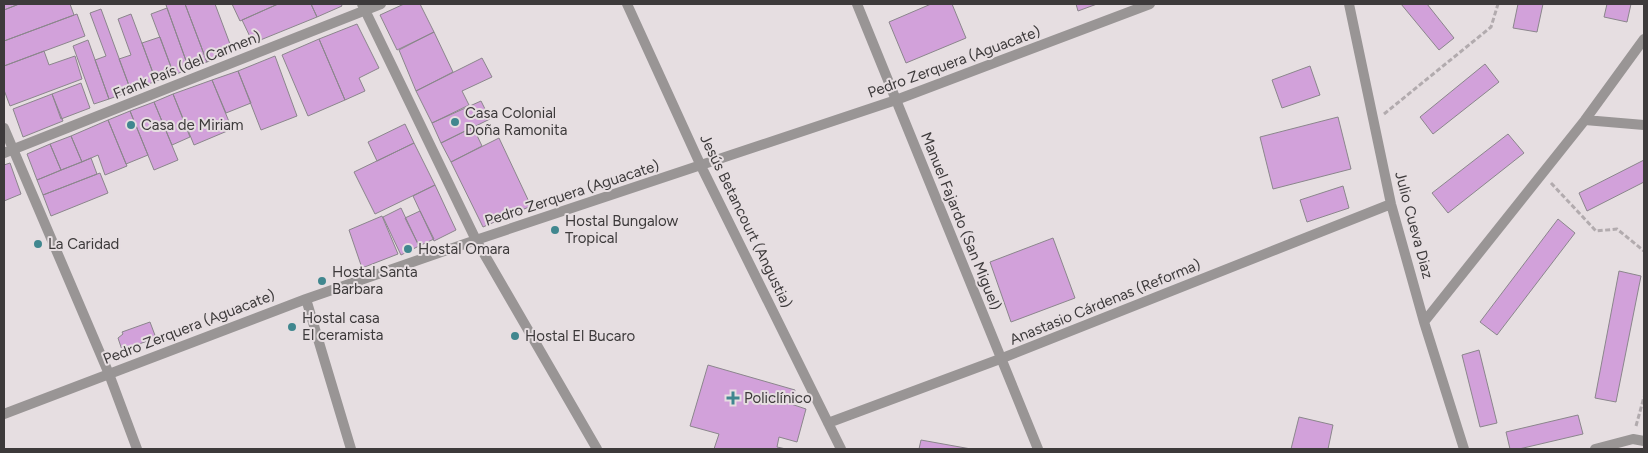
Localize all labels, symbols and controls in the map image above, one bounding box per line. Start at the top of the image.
street label: Pedro Zerquera (Aguacate) [865,22,1043,102]
street label: Frank País (del Carmen) [110,27,264,103]
place label: Casa Colonial Doña Ramonita [465,104,567,139]
place label: Casa de Miriam [141,116,244,134]
marker: Casa Colonial Doña Ramonita [449,116,461,128]
marker: Casa de Miriam [125,119,137,131]
street label: Manuel Fajardo (San Miguel) [917,129,1005,313]
street label: Jesús Betancourt (Angustia) [696,131,796,311]
street label: Pedro Zerquera (Aguacate) [482,156,662,230]
street label: Julio Cueva Diaz [1391,169,1437,281]
place label: Hostal Bungalow Tropical [565,212,678,247]
marker: Hostal Bungalow Tropical [549,224,561,236]
place label: La Caridad [48,235,119,253]
marker: La Caridad [32,238,44,250]
place label: Hostal Omara [418,240,510,258]
marker: Hostal Omara [402,243,414,255]
street label: Anastasio Cárdenas (Reforma) [1007,255,1203,349]
place label: Hostal Santa Barbara [332,263,418,298]
marker: Hostal Santa Barbara [316,275,328,287]
street label: Pedro Zerquera (Aguacate) [101,286,277,368]
place label: Hostal casa El ceramista [302,309,383,344]
marker: Hostal casa El ceramista [286,321,298,333]
place label: Hostal El Bucaro [525,327,635,345]
marker: Hostal El Bucaro [509,330,521,342]
place label: Policlínico [744,389,812,407]
marker: Policlínico [726,391,740,405]

